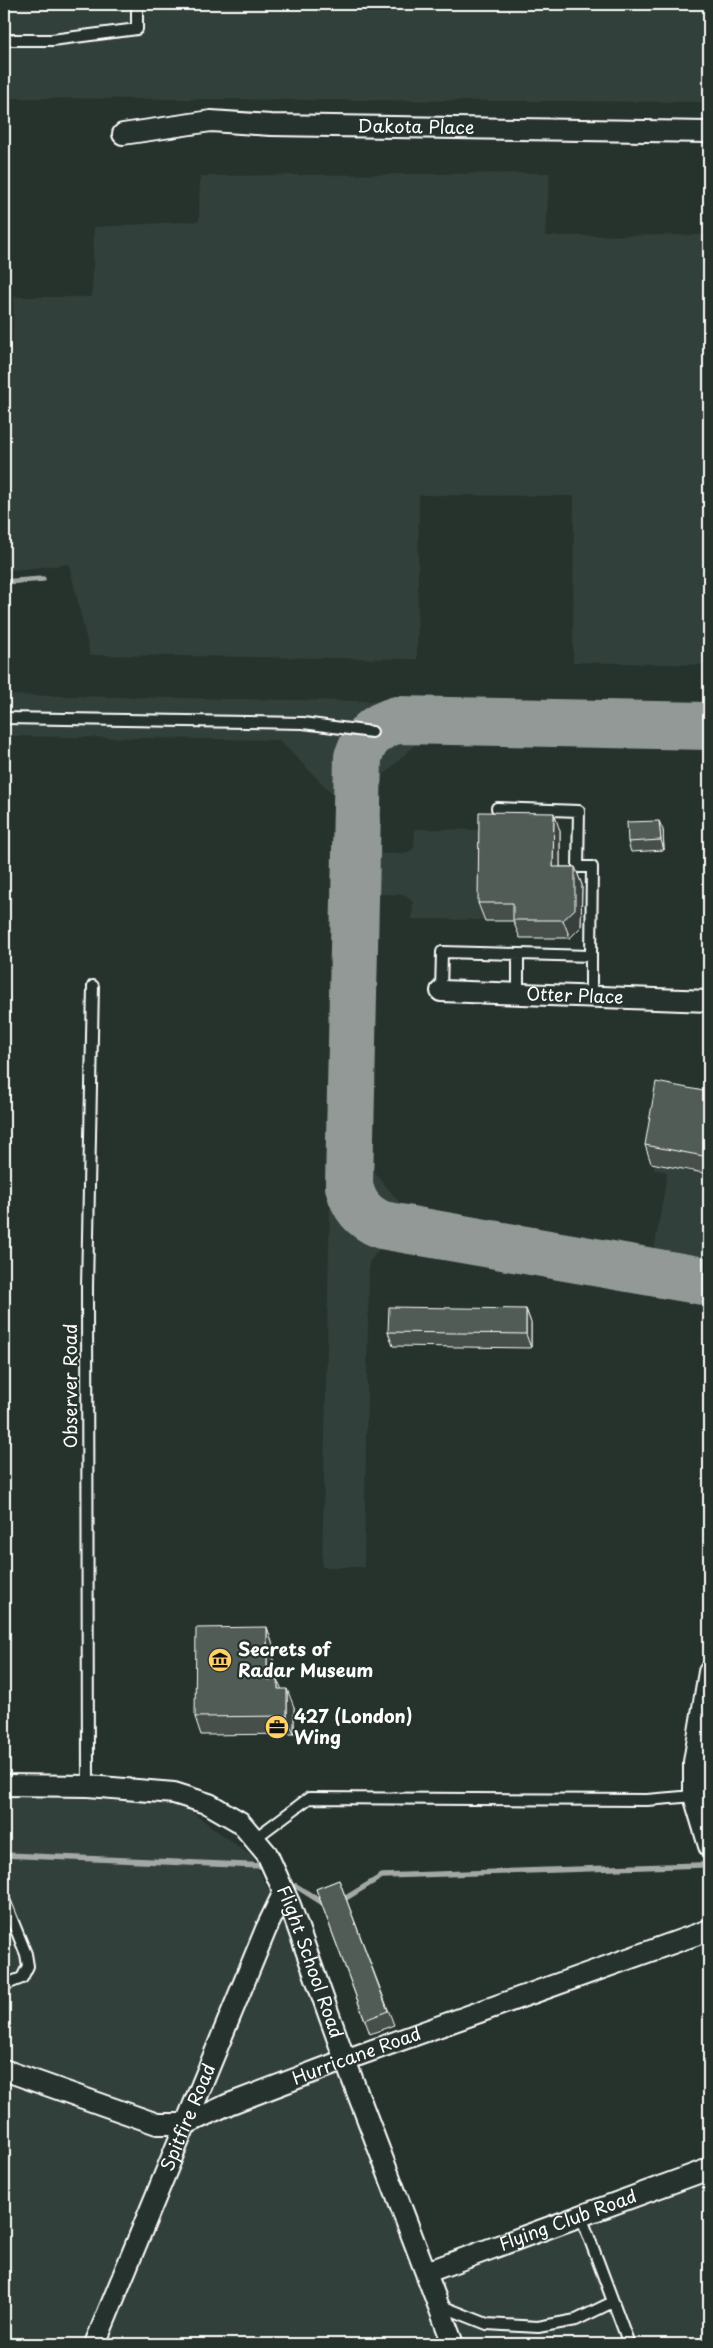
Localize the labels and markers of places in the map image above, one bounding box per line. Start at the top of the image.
place label: Secrets of Radar Museum [238,1635,373,1683]
museum icon: Secrets of Radar Museum [207,1647,233,1673]
place label: 427 (London) Wing [294,1702,412,1750]
office icon: 427 (London) Wing [264,1714,290,1740]

